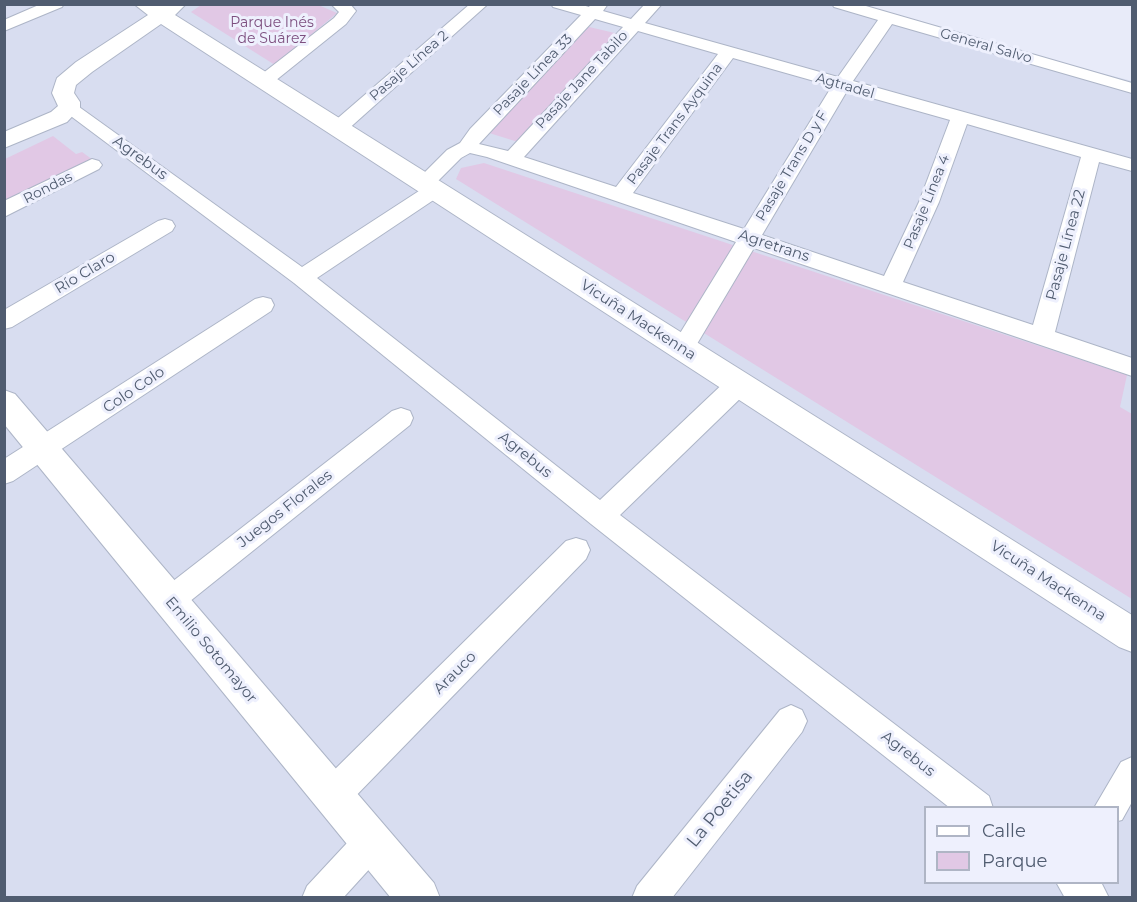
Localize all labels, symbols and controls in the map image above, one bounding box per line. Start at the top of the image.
park label: Parque Inés de Suárez [230,15,314,48]
street label: General Salvo [938,25,1034,67]
street label: Pasaje Línea 2 [366,27,452,105]
street label: Pasaje Jane Tabilo [532,28,632,132]
street label: Pasaje Línea 33 [490,31,576,119]
street label: Pasaje Trans Ayquina [624,60,726,188]
street label: Agtradel [814,70,876,102]
street label: Pasaje Trans D y F [752,108,832,224]
street label: Agrebus [109,132,171,184]
street label: Pasaje Línea 4 [900,152,954,252]
street label: Rondas [21,168,75,208]
street label: Pasaje Línea 22 [1043,187,1089,303]
street label: Agretrans [736,226,812,266]
street label: Río Claro [52,248,118,298]
street label: Vicuña Mackenna [577,276,699,364]
street label: Colo Colo [100,363,168,417]
street label: Agrebus [495,428,555,482]
street label: Juegos Florales [234,466,336,552]
street label: Vicuña Mackenna [987,537,1109,625]
street label: Emilio Sotomayor [161,593,261,707]
street label: Arauco [430,648,480,698]
street label: Agrebus [877,727,939,781]
street label: La Poetisa [683,766,757,852]
legend [924,806,1119,884]
text: Calle [982,820,1026,842]
text: Parque [982,850,1047,872]

